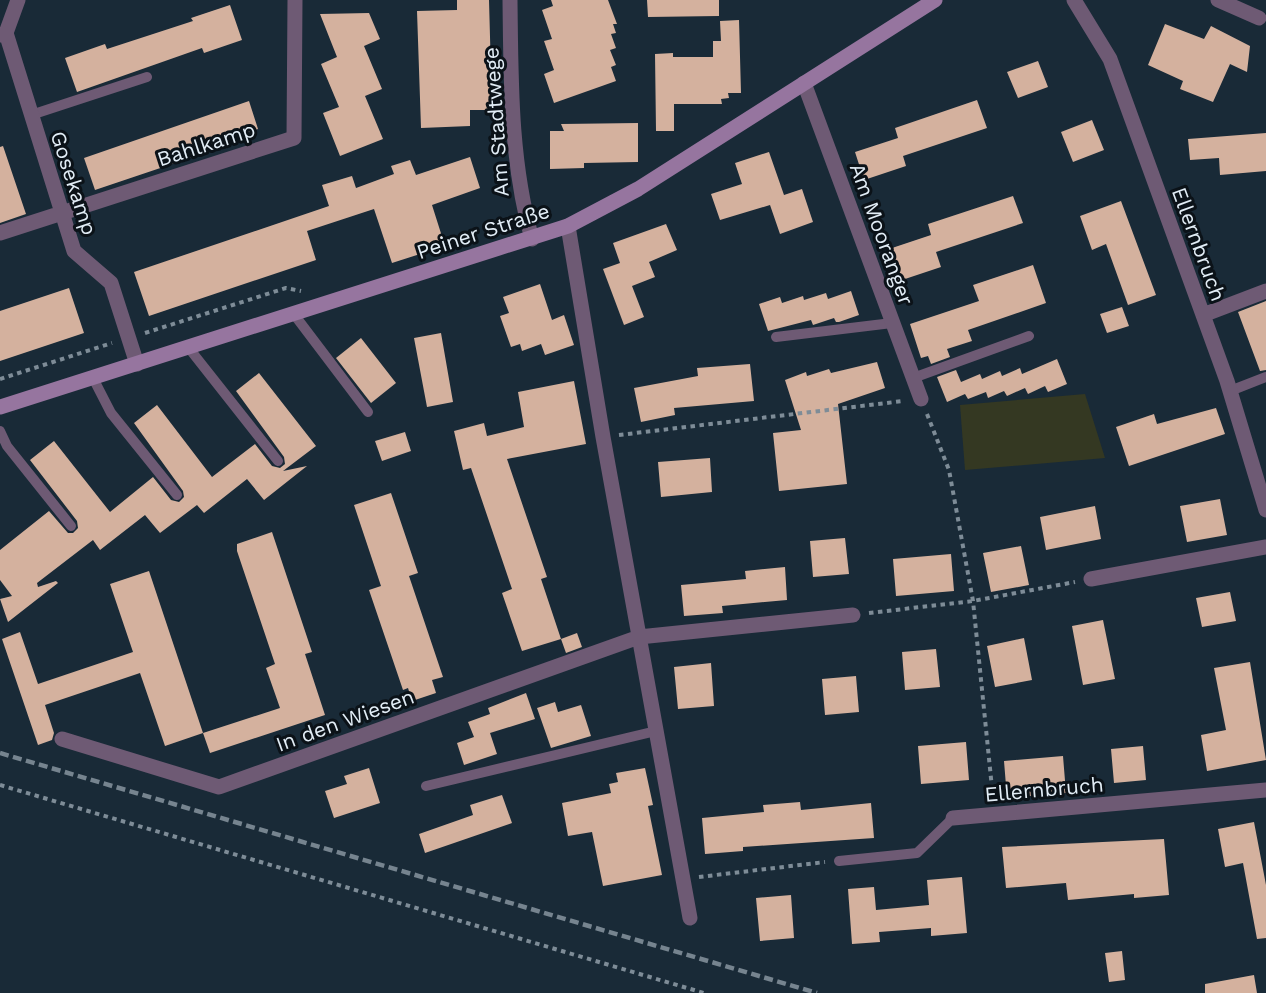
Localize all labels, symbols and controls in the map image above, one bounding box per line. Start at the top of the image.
street label: Am Stadtwege [478,46,514,198]
street label: Bahlkamp [154,116,258,172]
street label: Gosekamp [45,128,103,238]
street label: Am Mooranger [845,160,919,309]
street label: Ellernbruch [1167,184,1231,304]
street label: Peiner Straße [413,198,553,264]
street label: In den Wiesen [272,683,418,757]
street label: Ellernbruch [983,771,1105,807]

